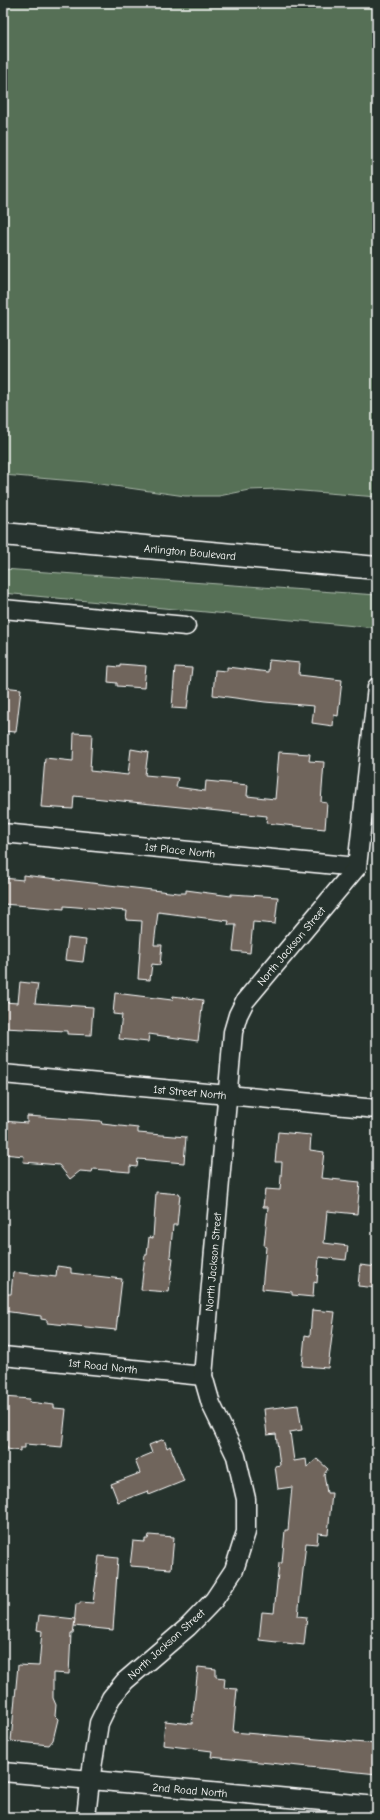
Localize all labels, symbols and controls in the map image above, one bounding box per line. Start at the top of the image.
street label: Arlington Boulevard [144,542,237,563]
street label: 1st Place North [144,840,216,861]
street label: North Jackson Street [255,904,329,988]
street label: 1st Street North [153,1083,227,1102]
street label: North Jackson Street [203,1211,224,1312]
street label: 1st Road North [68,1356,138,1377]
street label: North Jackson Street [125,1606,208,1682]
street label: 2nd Road North [152,1781,228,1800]

